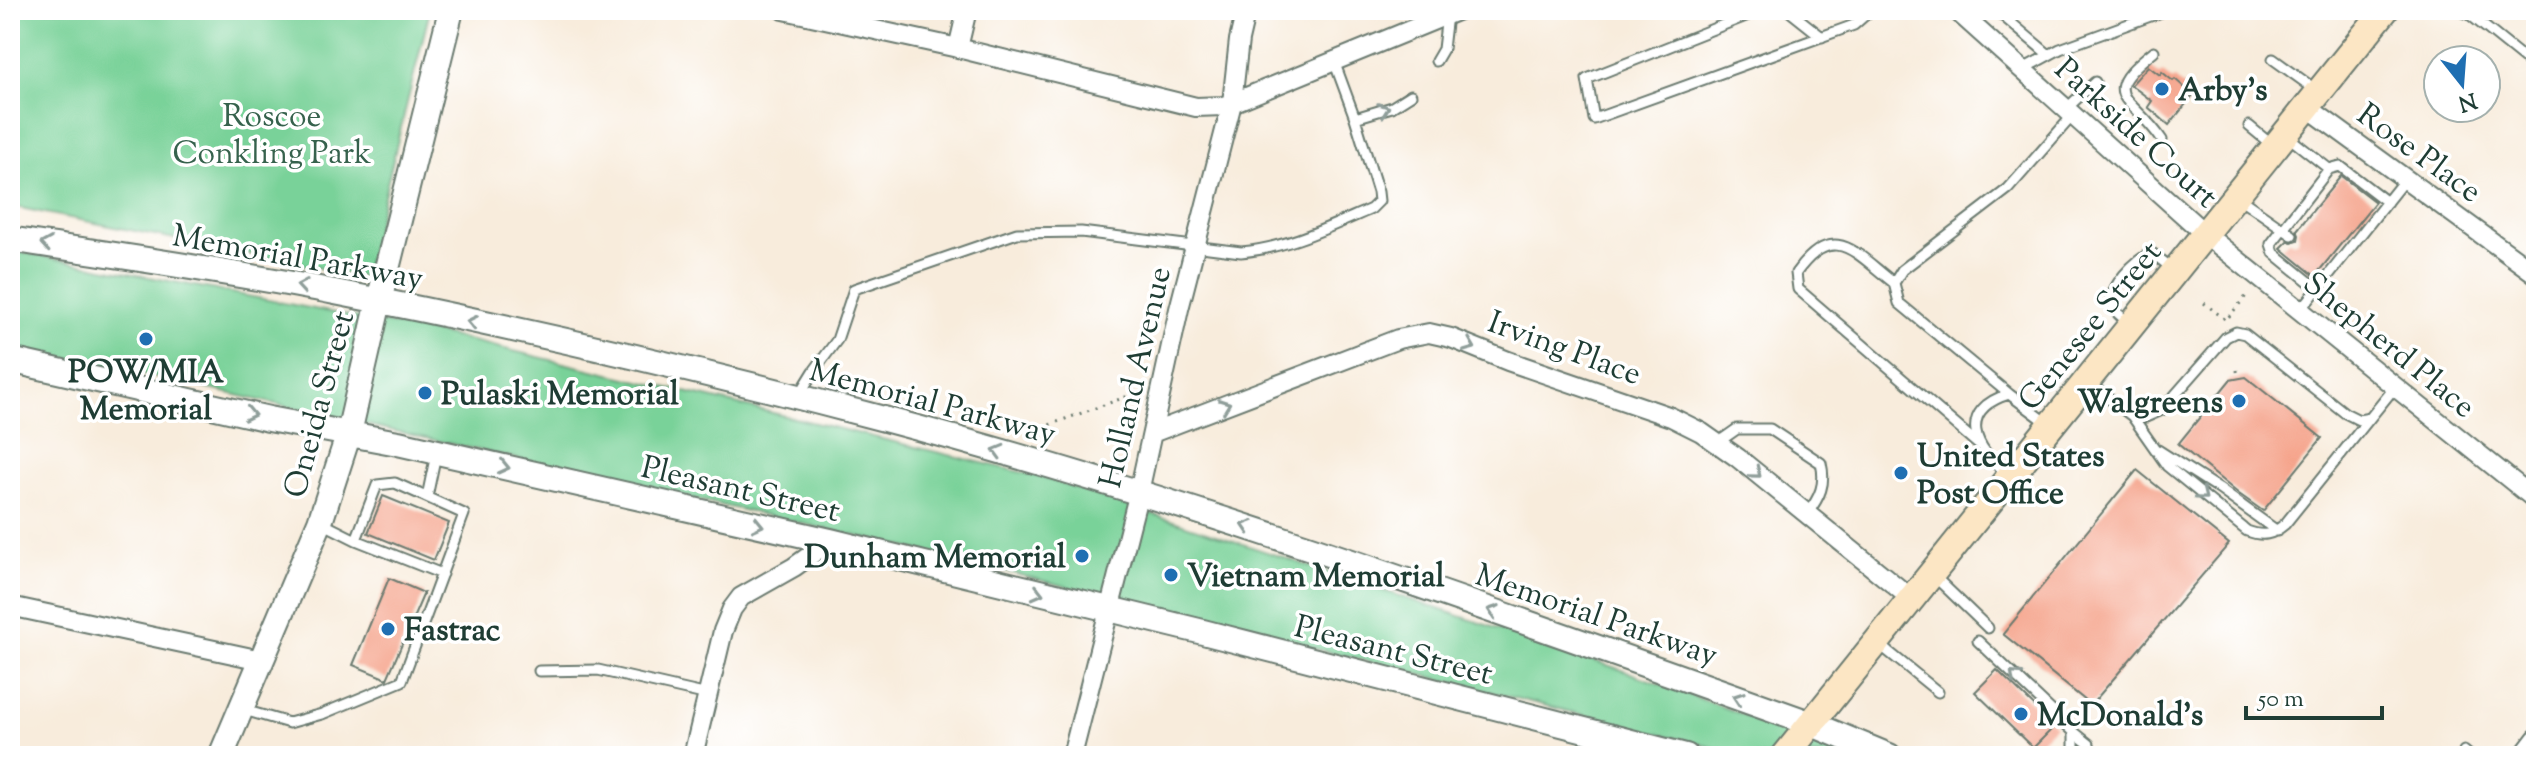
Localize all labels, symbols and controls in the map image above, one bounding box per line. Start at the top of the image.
north arrow [2422,44,2502,124]
street label: Parkside Court [2043,48,2227,220]
place label: Arby's [2178,69,2268,115]
marker: Arby's [2153,80,2171,98]
text: N [2453,82,2480,118]
street label: Rose Place [2346,93,2490,216]
park label: Roscoe Conkling Park [173,95,371,178]
one-way arrow [1376,102,1390,118]
street label: Memorial Parkway [168,214,427,304]
street label: Genesee Street [2008,232,2174,422]
one-way arrow [39,237,52,254]
street label: Shepherd Place [2292,262,2484,430]
street label: Holland Avenue [1089,263,1185,493]
one-way arrow [295,279,309,296]
street label: Irving Place [1481,301,1647,399]
street label: Oneida Street [274,306,368,503]
one-way arrow [466,314,480,331]
marker: POW/MIA Memorial [137,330,155,348]
one-way arrow [1462,336,1476,352]
street label: Memorial Parkway [804,349,1061,459]
place label: POW/MIA Memorial [68,351,224,434]
place label: Pulaski Memorial [441,373,679,419]
place label: Walgreens [2077,381,2223,427]
marker: Pulaski Memorial [416,384,434,402]
marker: Walgreens [2230,392,2248,410]
one-way arrow [1217,398,1231,415]
one-way arrow [243,405,256,422]
place label: United States Post Office [1917,435,2105,518]
one-way arrow [992,444,1006,460]
street label: Pleasant Street [636,446,844,536]
one-way arrow [497,458,511,475]
one-way arrow [1747,463,1762,478]
marker: United States Post Office [1892,464,1910,482]
one-way arrow [2193,485,2208,499]
one-way arrow [751,516,764,533]
one-way arrow [1241,520,1255,536]
place label: Dunham Memorial [804,536,1066,582]
marker: Dunham Memorial [1073,547,1091,565]
street label: Memorial Parkway [1469,554,1724,680]
place label: Vietnam Memorial [1187,555,1445,601]
marker: Vietnam Memorial [1162,566,1180,584]
one-way arrow [1030,584,1044,601]
one-way arrow [1487,604,1501,621]
street label: Pleasant Street [1289,605,1497,699]
place label: Fastrac [404,609,501,655]
marker: Fastrac [379,620,397,638]
scale bar [2246,670,2382,720]
one-way arrow [2009,671,2024,685]
text: 50 m [2256,683,2304,717]
one-way arrow [1732,691,1746,707]
place label: McDonald's [2037,694,2203,740]
marker: McDonald's [2012,705,2030,723]

